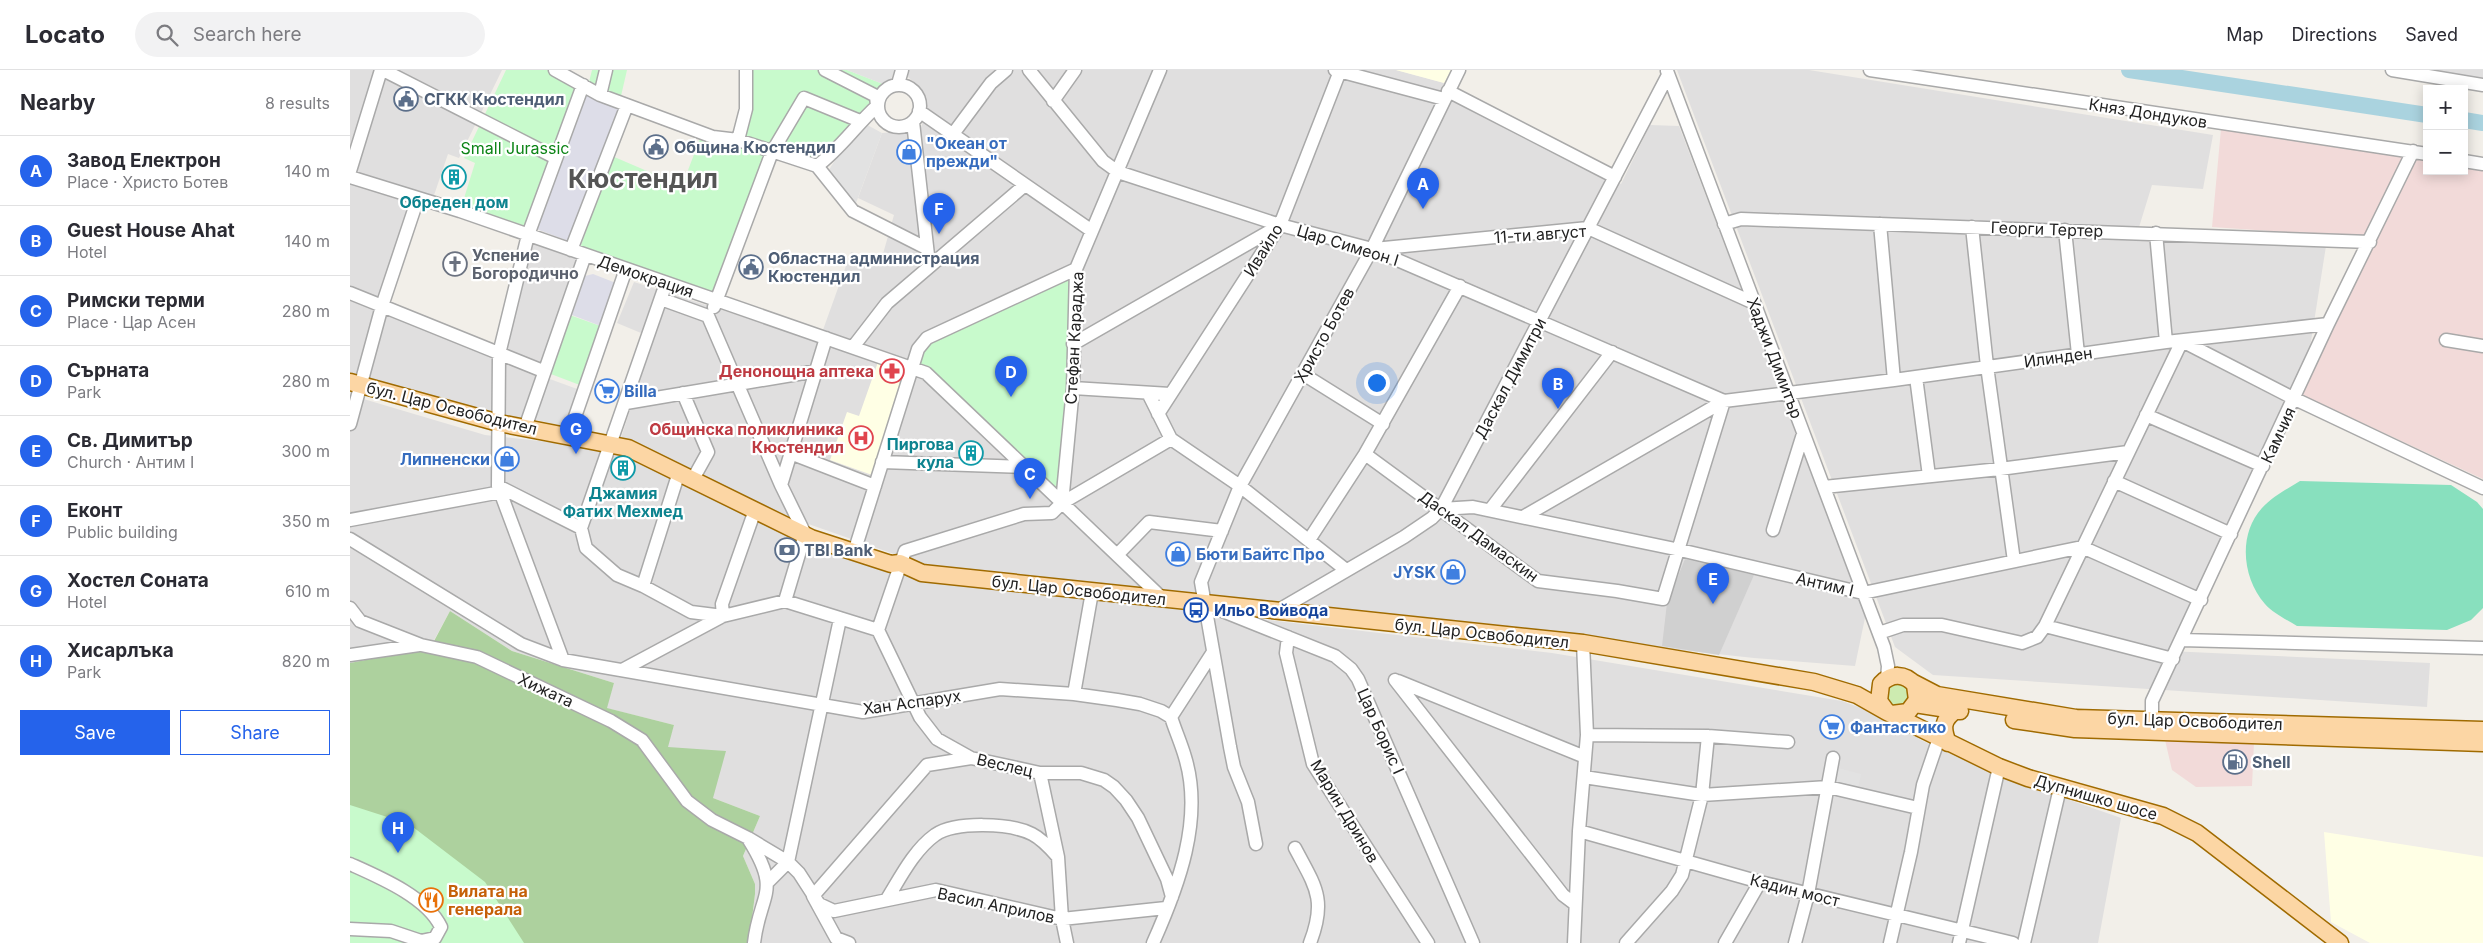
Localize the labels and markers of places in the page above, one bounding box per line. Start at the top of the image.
public building icon: СГКК Кюстендил [393,86,419,112]
place label: СГКК Кюстендил [424,89,564,109]
place label: "Океан от прежди" [926,133,1007,171]
public building icon: Община Кюстендил [643,134,669,160]
place label: Община Кюстендил [674,137,836,157]
shop icon: "Океан от прежди" [896,139,922,165]
building icon: Обреден дом [441,164,467,190]
pin: A [1407,168,1439,209]
place label: Обреден дом [399,192,509,212]
pin: F [923,193,955,234]
place label: Успение Богородично [472,245,579,283]
place label: Областна администрация Кюстендил [768,248,980,286]
church icon: Успение Богородично [442,251,468,277]
public building icon: Областна администрация Кюстендил [738,254,764,280]
pin: D [995,356,1027,397]
pharmacy icon: Денонощна аптека [879,358,905,384]
place label: Денонощна аптека [719,361,874,381]
pin: B [1542,368,1574,409]
supermarket icon: Billa [594,378,620,404]
place label: Billa [624,381,657,401]
pin: G [560,413,592,454]
place label: Общинска поликлиника Кюстендил [649,419,844,457]
hospital icon: Общинска поликлиника Кюстендил [848,425,874,451]
place label: Пиргова кула [887,434,954,472]
building icon: Пиргова кула [958,440,984,466]
shop icon: Липненски [494,446,520,472]
place label: Липненски [400,449,490,469]
building icon: Джамия Фатих Мехмед [610,455,636,481]
pin: C [1014,458,1046,499]
place label: Джамия Фатих Мехмед [563,483,684,521]
bank icon: TBI Bank [774,537,800,563]
place label: TBI Bank [804,540,873,560]
shop icon: Бюти Байтс Про [1165,541,1191,567]
place label: Бюти Байтс Про [1196,544,1325,564]
shop icon: JYSK [1440,559,1466,585]
place label: JYSK [1393,562,1436,582]
pin: E [1697,563,1729,604]
bus stop icon: Ильо Войвода [1183,597,1209,623]
place label: Ильо Войвода [1214,600,1328,620]
supermarket icon: Фантастико [1819,714,1845,740]
place label: Фантастико [1850,717,1946,737]
fuel station icon: Shell [2222,749,2248,775]
place label: Shell [2252,752,2291,772]
pin: H [382,812,414,853]
place label: Вилата на генерала [448,881,528,919]
restaurant icon: Вилата на генерала [418,887,444,913]

